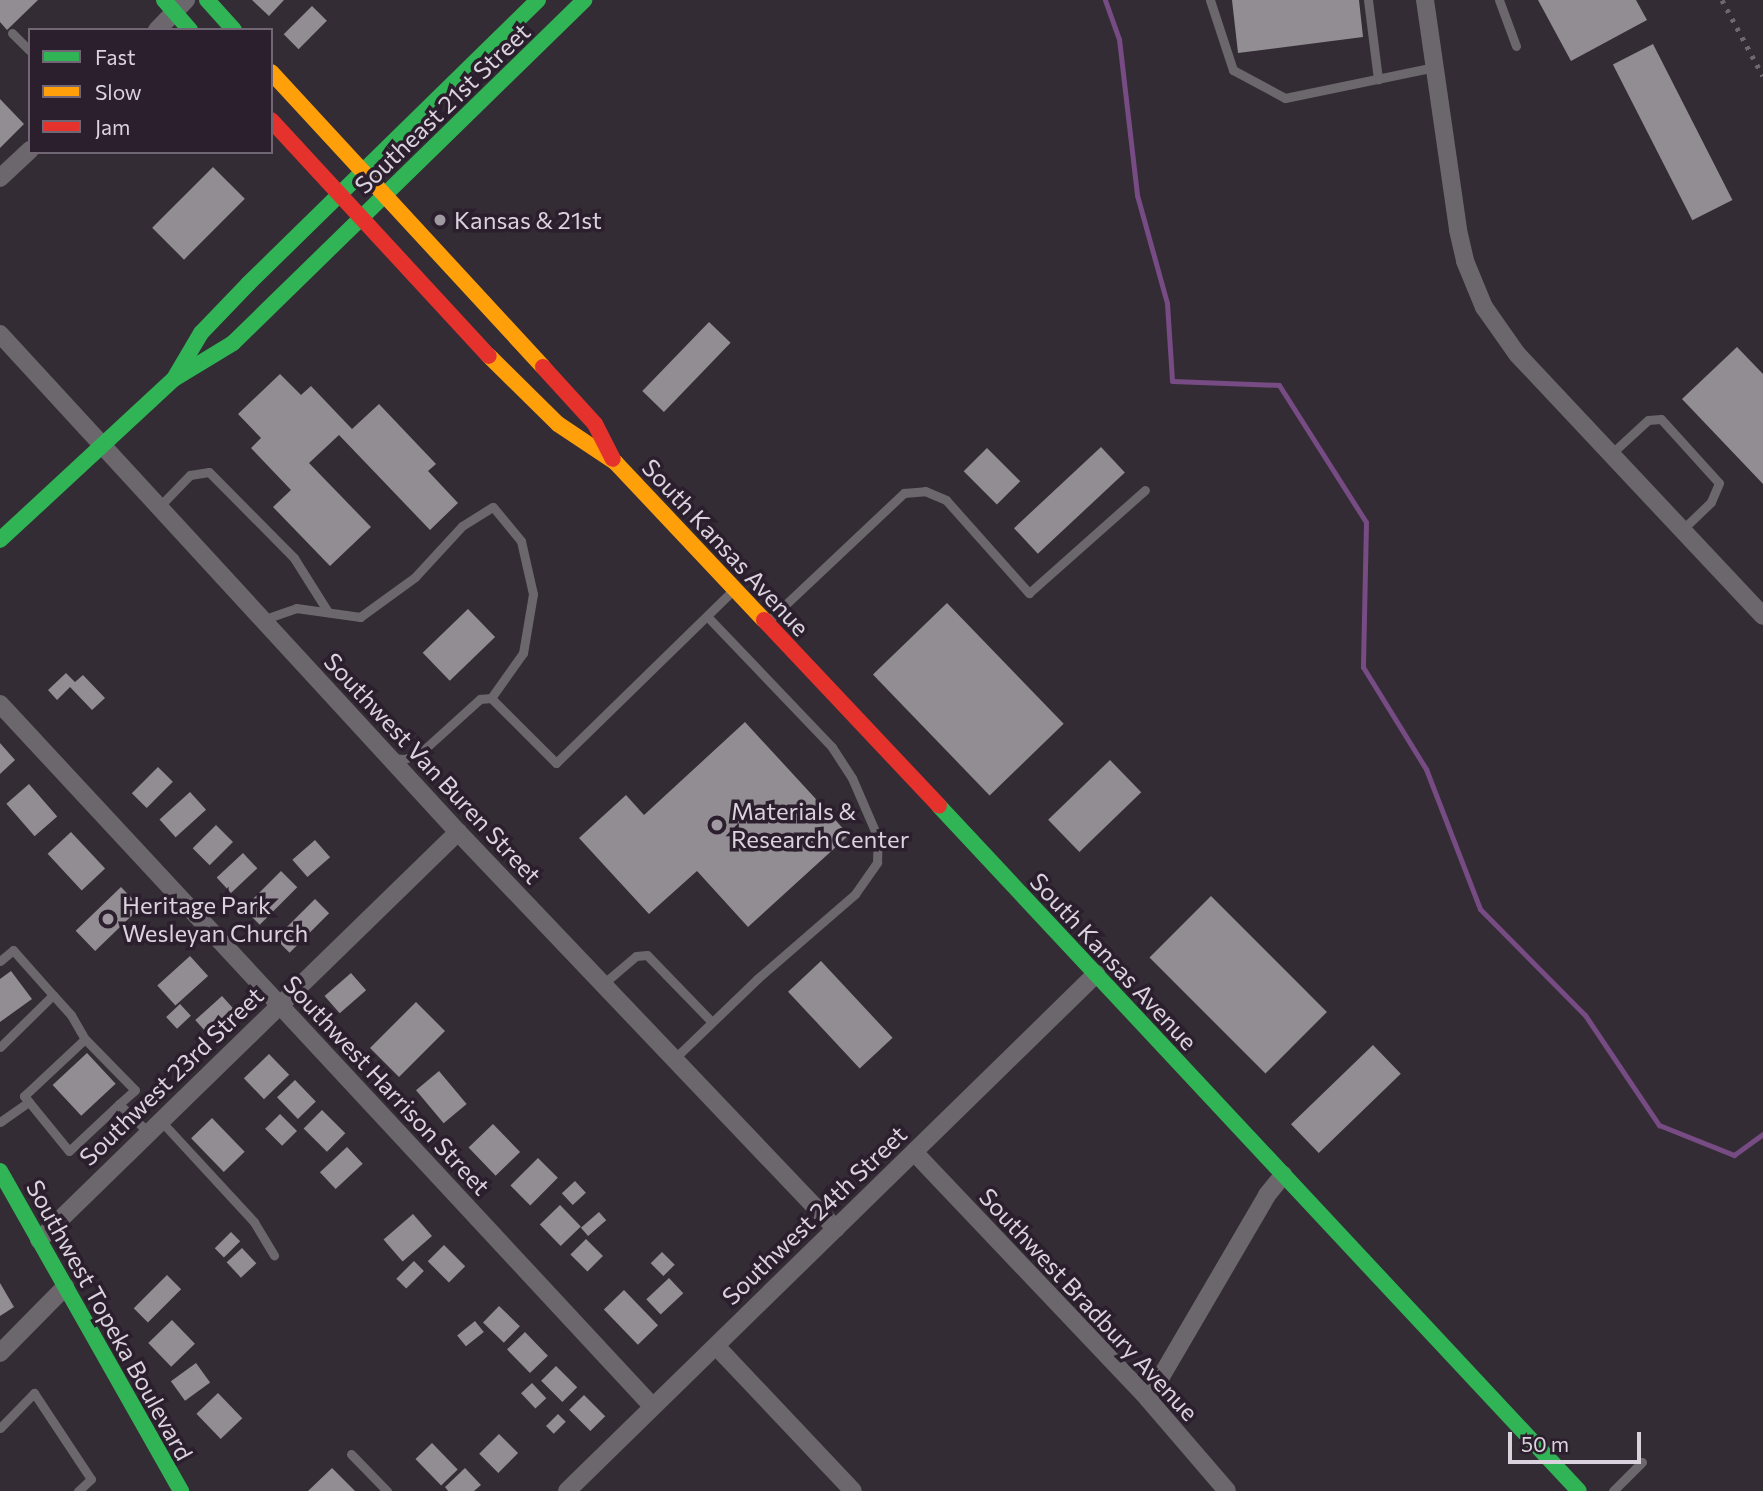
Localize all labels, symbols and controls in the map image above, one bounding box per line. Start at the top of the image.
street label: Southeast 21st Street [348,17,536,199]
legend [28,28,273,154]
text: Fast [95,44,136,69]
text: Slow [95,79,142,104]
text: Jam [95,114,130,139]
place label: Kansas & 21st [454,206,602,234]
marker: Kansas & 21st [432,212,448,228]
street label: South Kansas Avenue [637,453,815,641]
street label: Southwest Van Buren Street [318,647,548,889]
place label: Materials & Research Center [731,797,909,853]
marker: Materials & Research Center [709,817,725,833]
street label: South Kansas Avenue [1025,867,1203,1055]
place label: Heritage Park Wesleyan Church [122,891,308,947]
marker: Heritage Park Wesleyan Church [100,911,116,927]
street label: Southwest Harrison Street [278,969,496,1201]
street label: Southwest 23rd Street [73,981,269,1171]
street label: Southwest 24th Street [716,1119,912,1311]
street label: Southwest Topeka Boulevard [21,1175,199,1465]
street label: Southwest Bradbury Avenue [974,1182,1204,1426]
scale bar [1511,1418,1644,1462]
text: 50 m [1521,1431,1569,1456]

